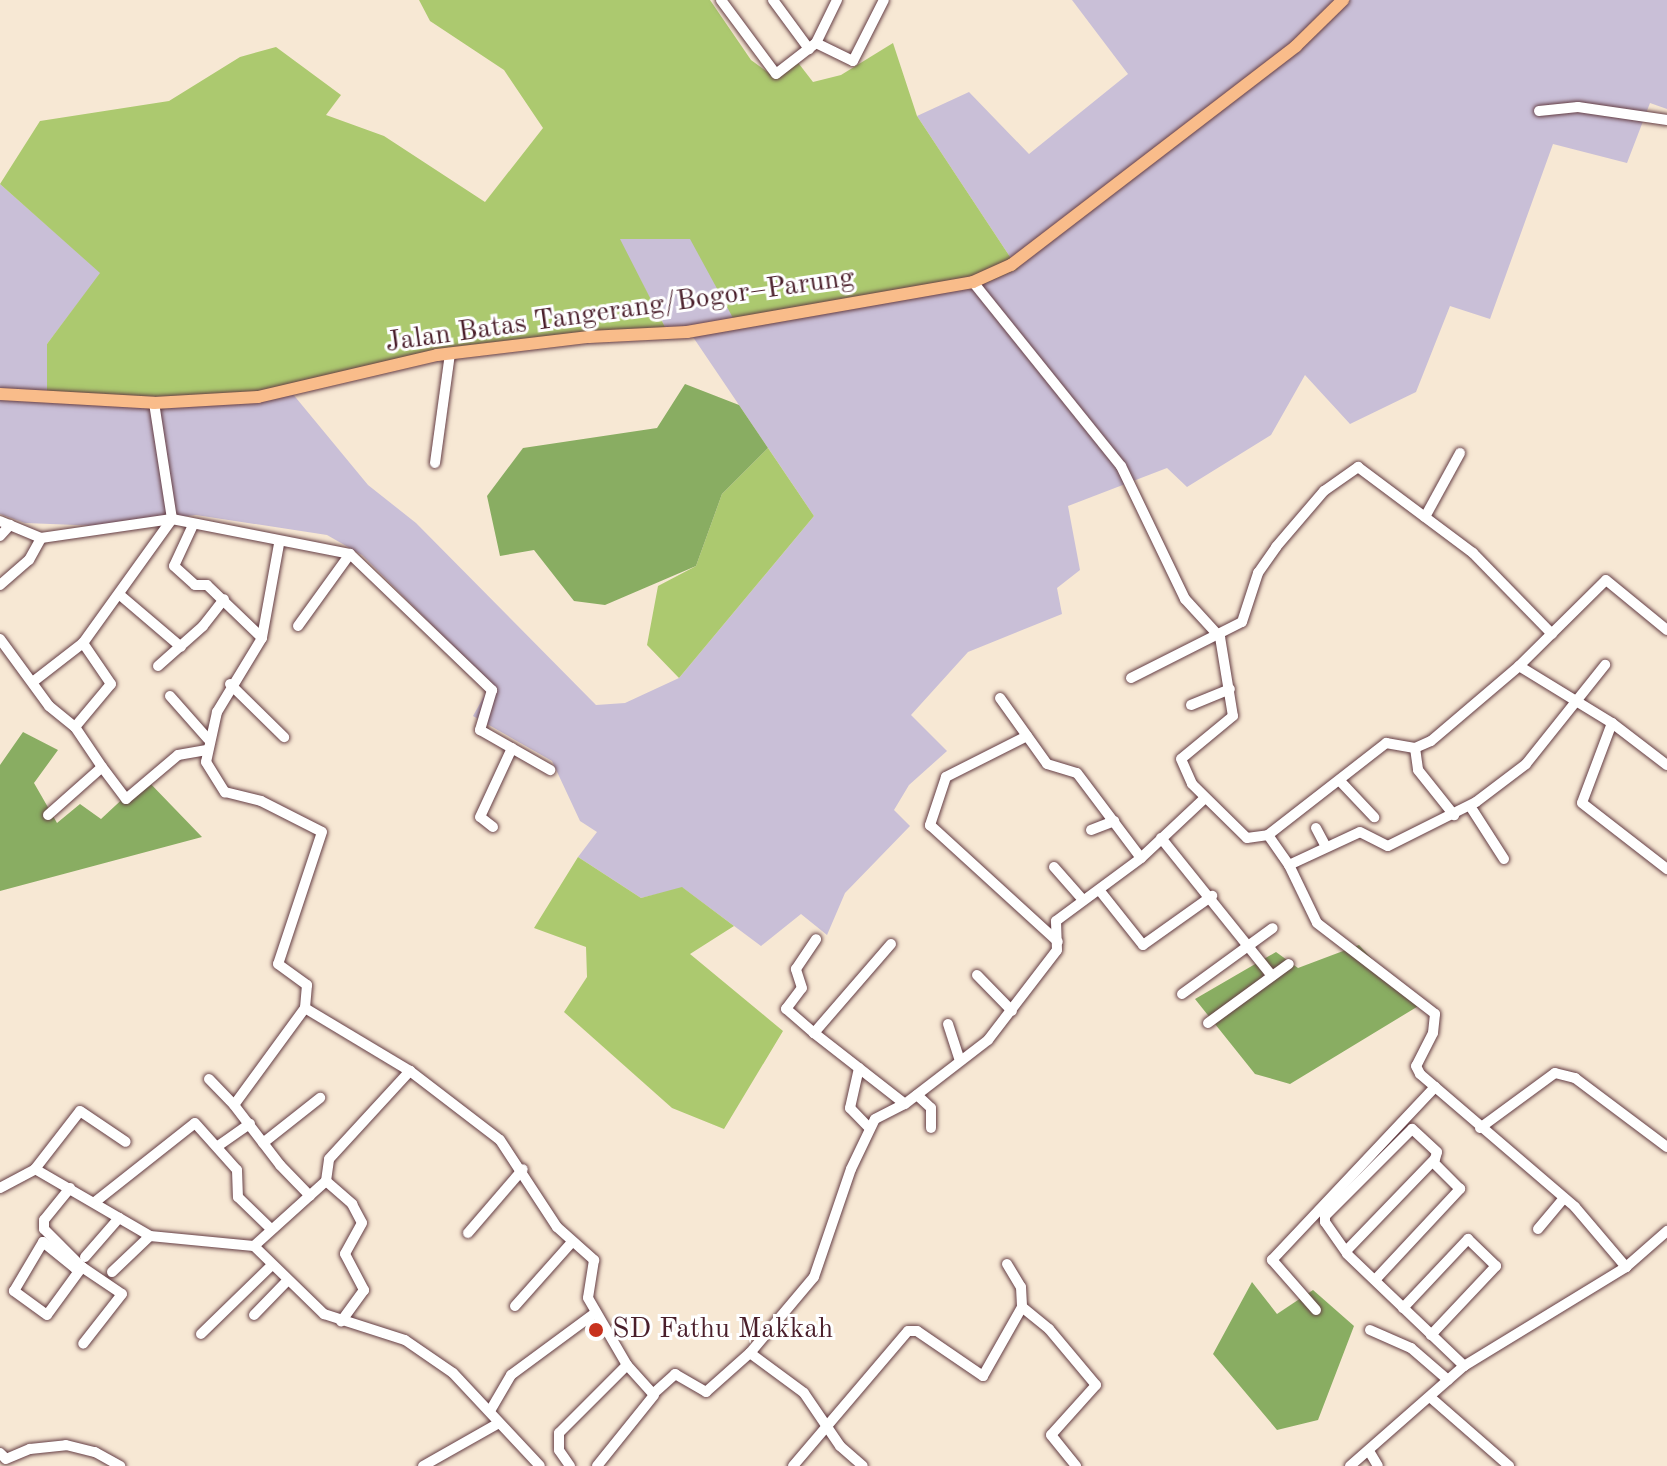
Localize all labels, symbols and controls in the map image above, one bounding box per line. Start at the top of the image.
street label: Jalan Batas Tangerang/Bogor–Parung [383,261,857,361]
place label: SD Fathu Makkah [612,1313,833,1347]
marker: SD Fathu Makkah [587,1321,605,1339]

